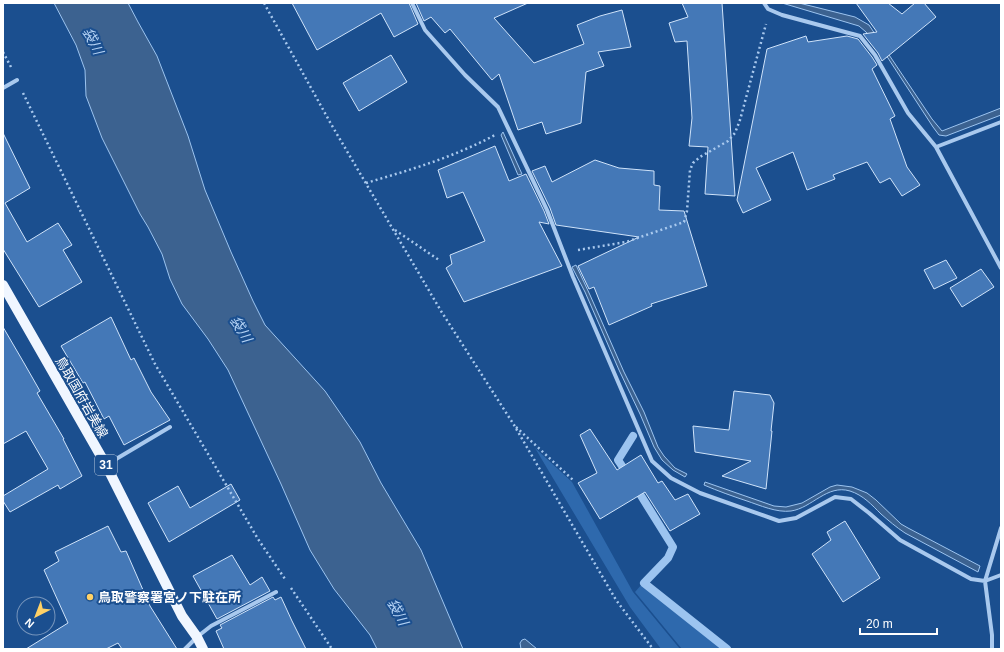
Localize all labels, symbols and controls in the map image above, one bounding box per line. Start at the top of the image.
water label: 袋川 [80,25,107,59]
water label: 袋川 [227,313,256,347]
street label: 鳥取国府岩美線 [52,354,111,440]
road number: 31 [95,455,117,475]
place label: 鳥取警察署宮ノ下駐在所 [98,590,241,605]
marker: 鳥取警察署宮ノ下駐在所 [85,592,95,602]
north arrow [16,596,56,636]
water label: 袋川 [384,596,413,630]
scale bar [860,610,937,636]
text: N [22,616,36,631]
text: 20 m [866,617,893,631]

